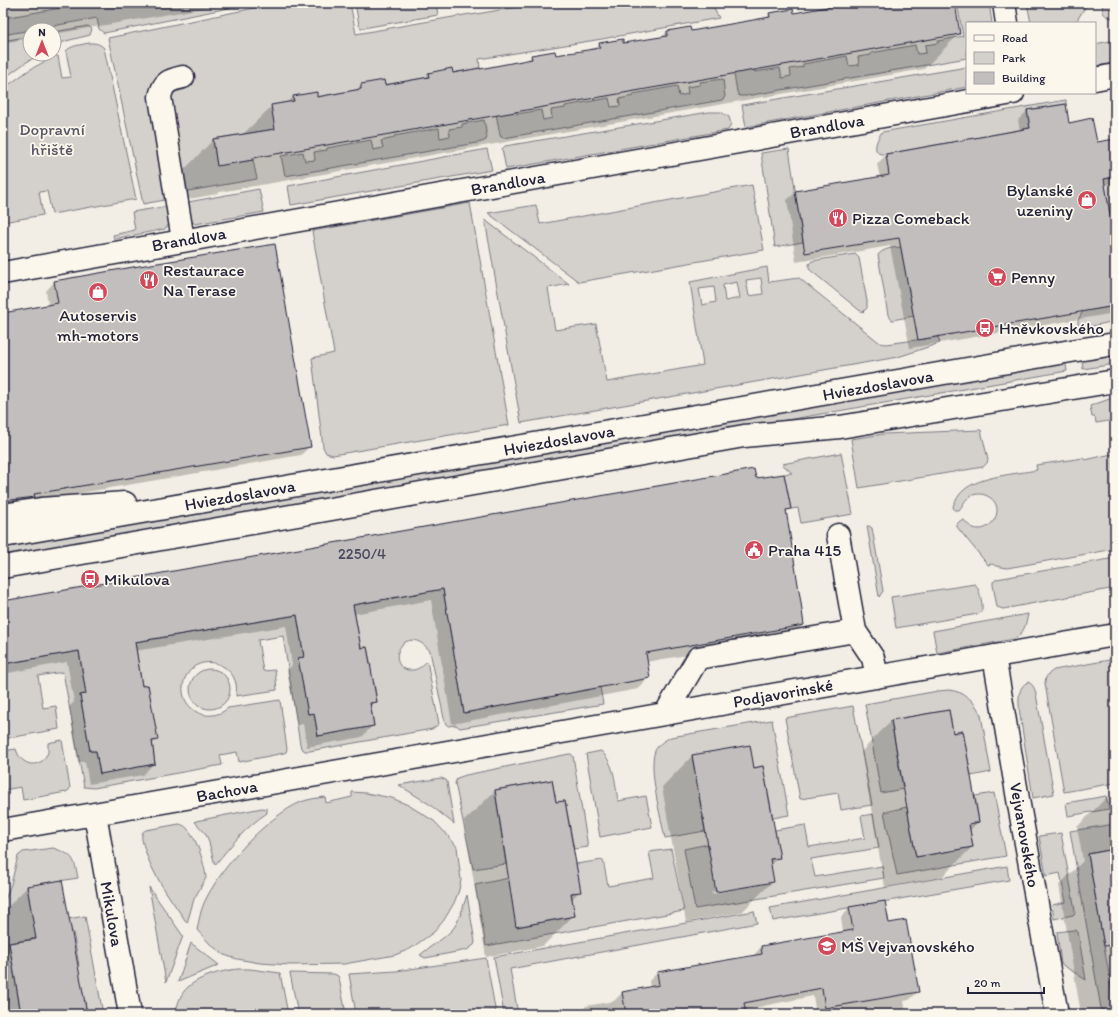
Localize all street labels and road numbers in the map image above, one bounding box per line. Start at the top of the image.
street label: Brandlova [788,110,866,142]
street label: Brandlova [469,167,547,199]
street label: Brandlova [150,223,228,255]
street label: Hviezdoslavova [821,365,935,405]
street label: Hviezdoslavova [502,420,616,460]
street label: Hviezdoslavova [183,475,297,515]
street label: Podjavorinské [731,674,835,712]
street label: Bachova [195,776,259,806]
street label: Vejvanovského [1006,781,1044,889]
street label: Mikulova [96,880,128,948]

